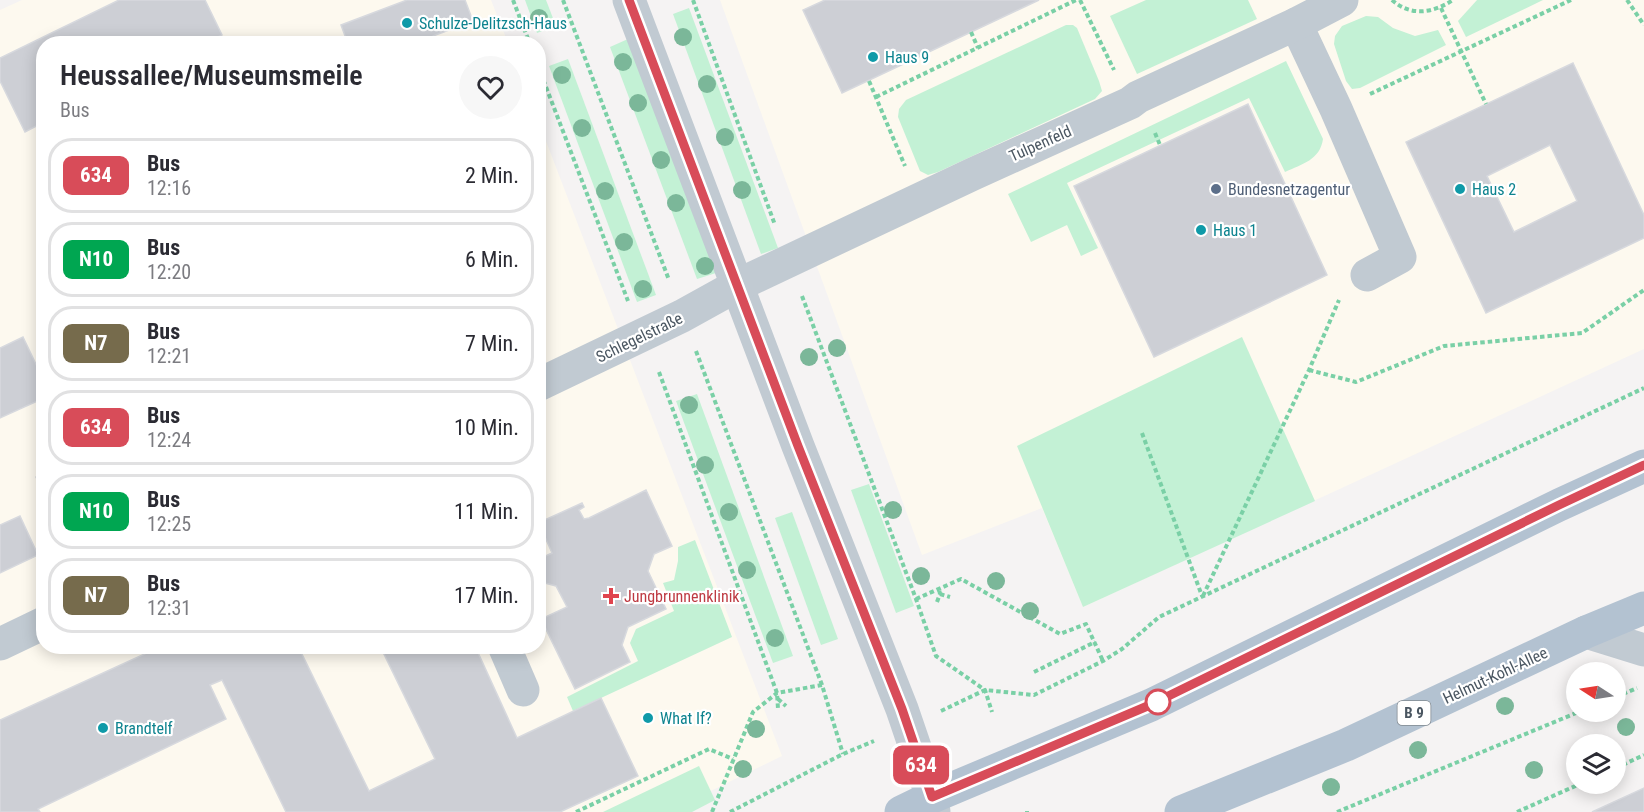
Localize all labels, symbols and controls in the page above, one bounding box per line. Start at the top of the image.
place label: Schulze-Delitzsch-Haus [419,14,567,33]
marker: Schulze-Delitzsch-Haus [400,16,414,30]
place label: Haus 9 [885,48,929,67]
marker: Haus 9 [866,50,880,64]
button: heart [459,56,522,119]
text: Heussallee/Museumsmeile [60,59,363,92]
text: Bus [60,98,90,122]
street label: Tulpenfeld [1006,121,1074,166]
text: Bus [147,151,180,176]
text: 634 [80,163,112,187]
text: 2 Min. [465,163,519,188]
text: 12:16 [147,176,191,200]
place label: Bundesnetzagentur [1228,180,1350,199]
place label: Haus 2 [1472,180,1516,199]
marker: Bundesnetzagentur [1209,182,1223,196]
marker: Haus 2 [1453,182,1467,196]
place label: Haus 1 [1213,221,1257,240]
marker: Haus 1 [1194,223,1208,237]
text: Bus [147,235,180,260]
text: N10 [79,247,113,271]
text: 6 Min. [465,247,519,272]
text: 12:20 [147,260,191,284]
street label: Schlegelstraße [593,308,686,367]
text: Bus [147,319,180,344]
text: N7 [84,331,108,355]
text: 7 Min. [465,331,519,356]
text: 12:21 [147,344,191,368]
text: Bus [147,403,180,428]
text: 634 [80,415,112,439]
text: 10 Min. [454,415,519,440]
text: 12:24 [147,428,191,452]
text: Bus [147,487,180,512]
text: N10 [79,499,113,523]
text: 11 Min. [454,499,519,524]
text: 12:25 [147,512,191,536]
text: Bus [147,571,180,596]
text: N7 [84,583,108,607]
text: 17 Min. [454,583,519,608]
marker: Jungbrunnenklinik [602,587,620,605]
place label: Jungbrunnenklinik [624,587,740,606]
text: 12:31 [147,596,191,620]
street label: Helmut-Kohl-Allee [1440,643,1550,708]
north arrow [1566,662,1626,722]
map controls [1566,662,1626,794]
unlabelled marker [1145,689,1171,715]
road number: B 9 [1398,701,1430,725]
place label: What If? [660,709,712,728]
marker: What If? [641,711,655,725]
place label: Brandtelf [115,719,173,738]
marker: Brandtelf [96,721,110,735]
button: layers [1566,734,1626,794]
line badge: 634 [886,746,956,784]
text: 634 [905,753,937,777]

